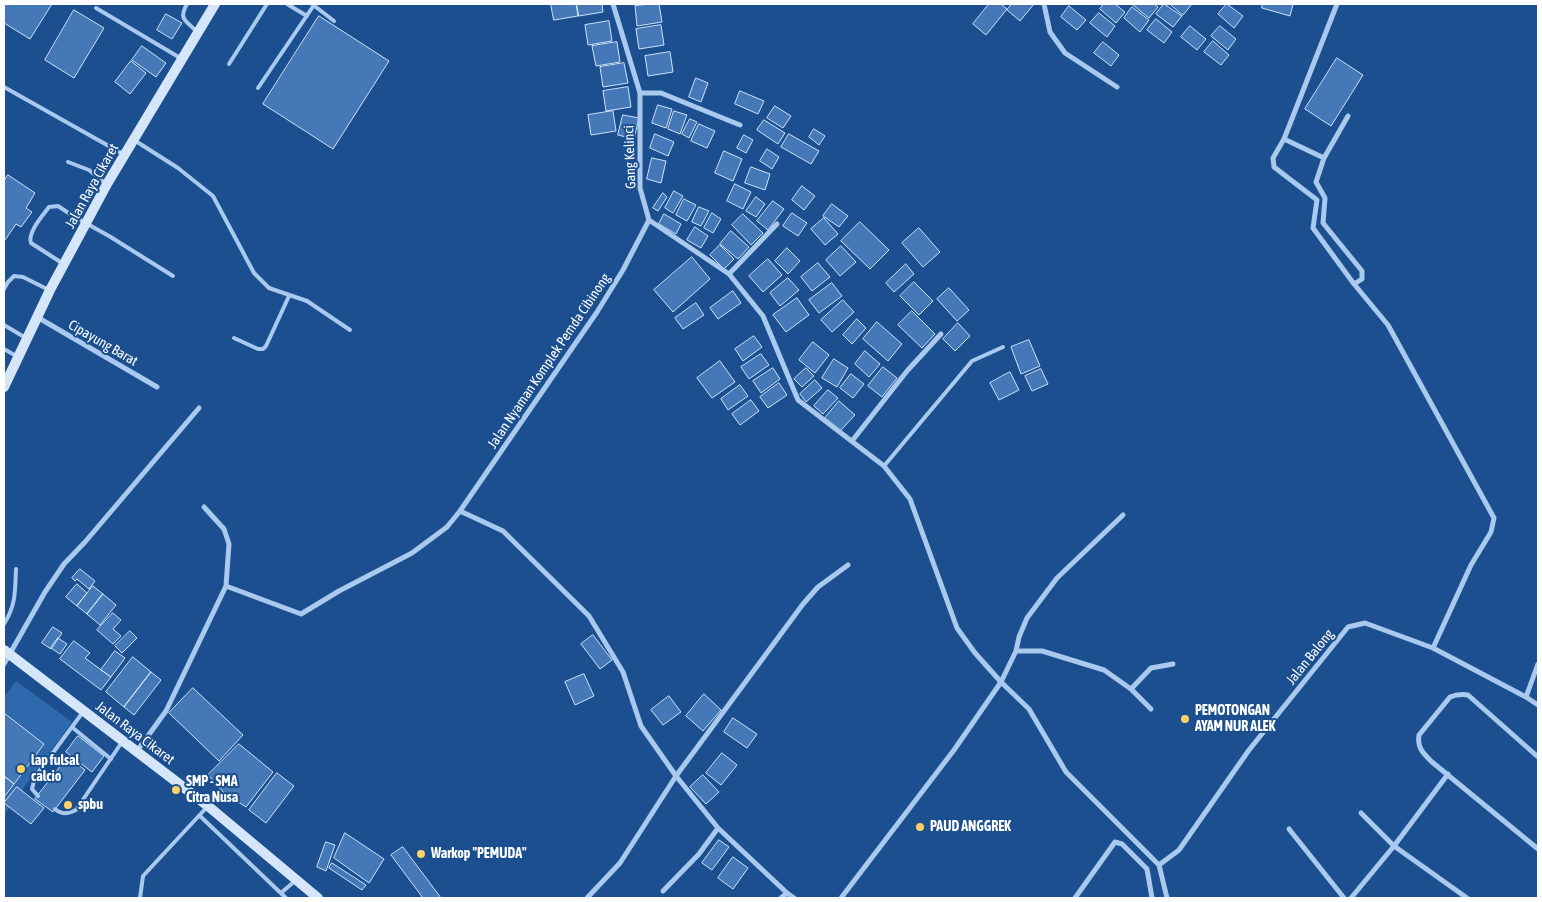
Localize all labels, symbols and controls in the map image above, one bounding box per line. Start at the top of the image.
street label: Gang Kelinci [620,125,640,189]
street label: Jalan Raya Cikaret [62,141,122,231]
street label: Jalan Nyaman Komplek Pemda Cibinong [484,270,614,452]
street label: Cipayung Barat [65,316,141,370]
street label: Jalan Balong [1283,626,1337,688]
street label: Jalan Raya Cikaret [92,698,178,768]
place label: PEMOTONGAN AYAM NUR ALEK [1195,703,1275,736]
marker: PEMOTONGAN AYAM NUR ALEK [1179,713,1191,725]
place label: lap fulsal calcio [31,753,79,786]
marker: lap fulsal calcio [15,763,27,775]
place label: SMP - SMA Citra Nusa [186,774,238,806]
marker: SMP - SMA Citra Nusa [170,784,182,796]
place label: spbu [78,797,103,813]
marker: spbu [62,799,74,811]
place label: PAUD ANGGREK [930,819,1011,835]
marker: PAUD ANGGREK [914,821,926,833]
place label: Warkop "PEMUDA" [431,846,527,862]
marker: Warkop "PEMUDA" [415,848,427,860]

